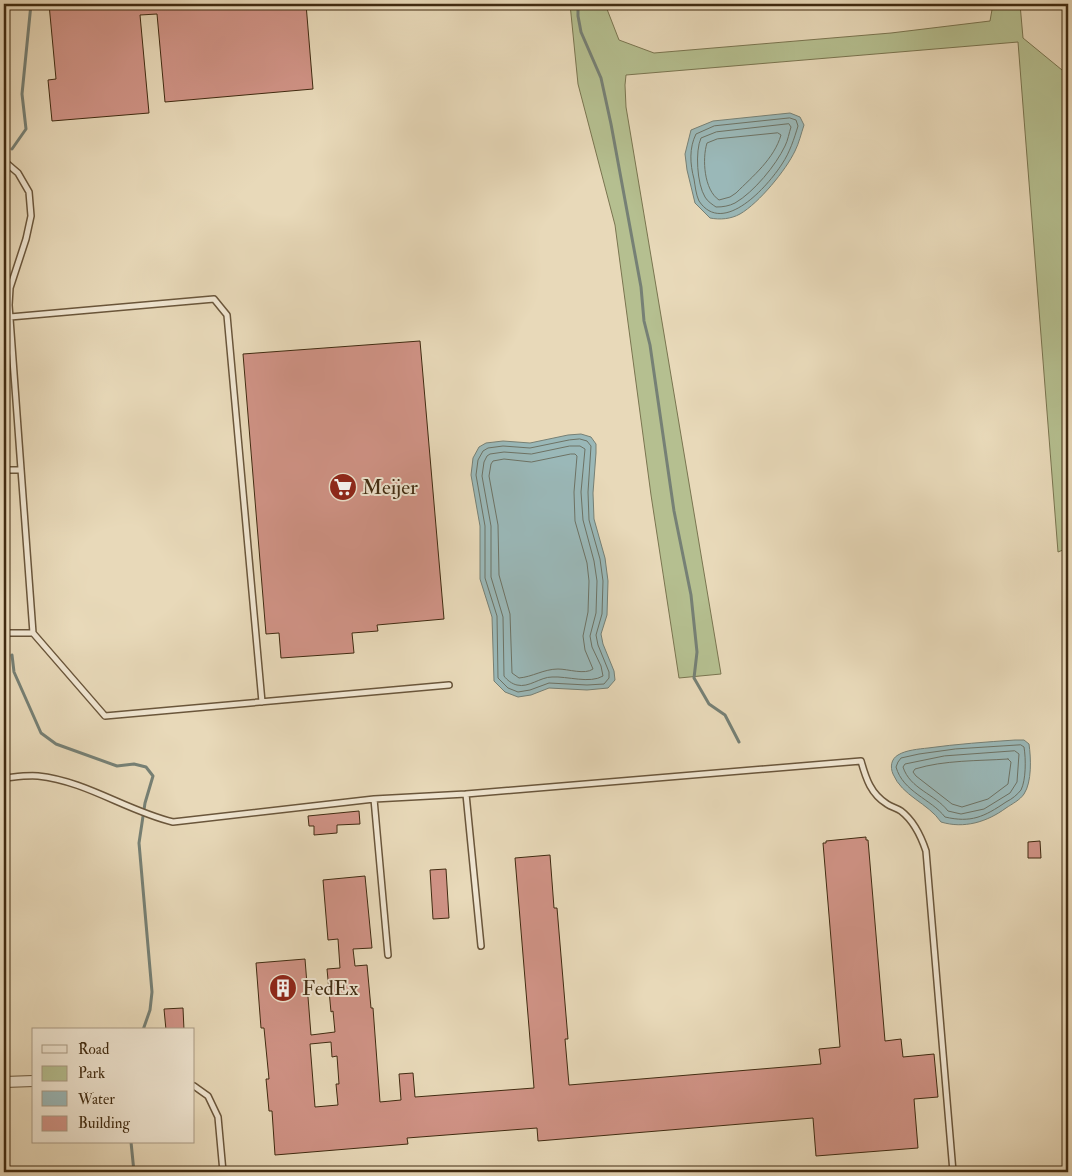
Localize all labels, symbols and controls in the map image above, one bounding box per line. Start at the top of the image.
supermarket icon: Meijer [328,472,358,502]
place label: Meijer [362,474,418,501]
building icon: FedEx [268,973,298,1003]
place label: FedEx [302,975,359,1002]
legend [32,1028,195,1144]
text: Road [78,1040,110,1059]
text: Park [78,1064,105,1083]
text: Water [77,1090,115,1109]
text: Building [78,1114,130,1133]

